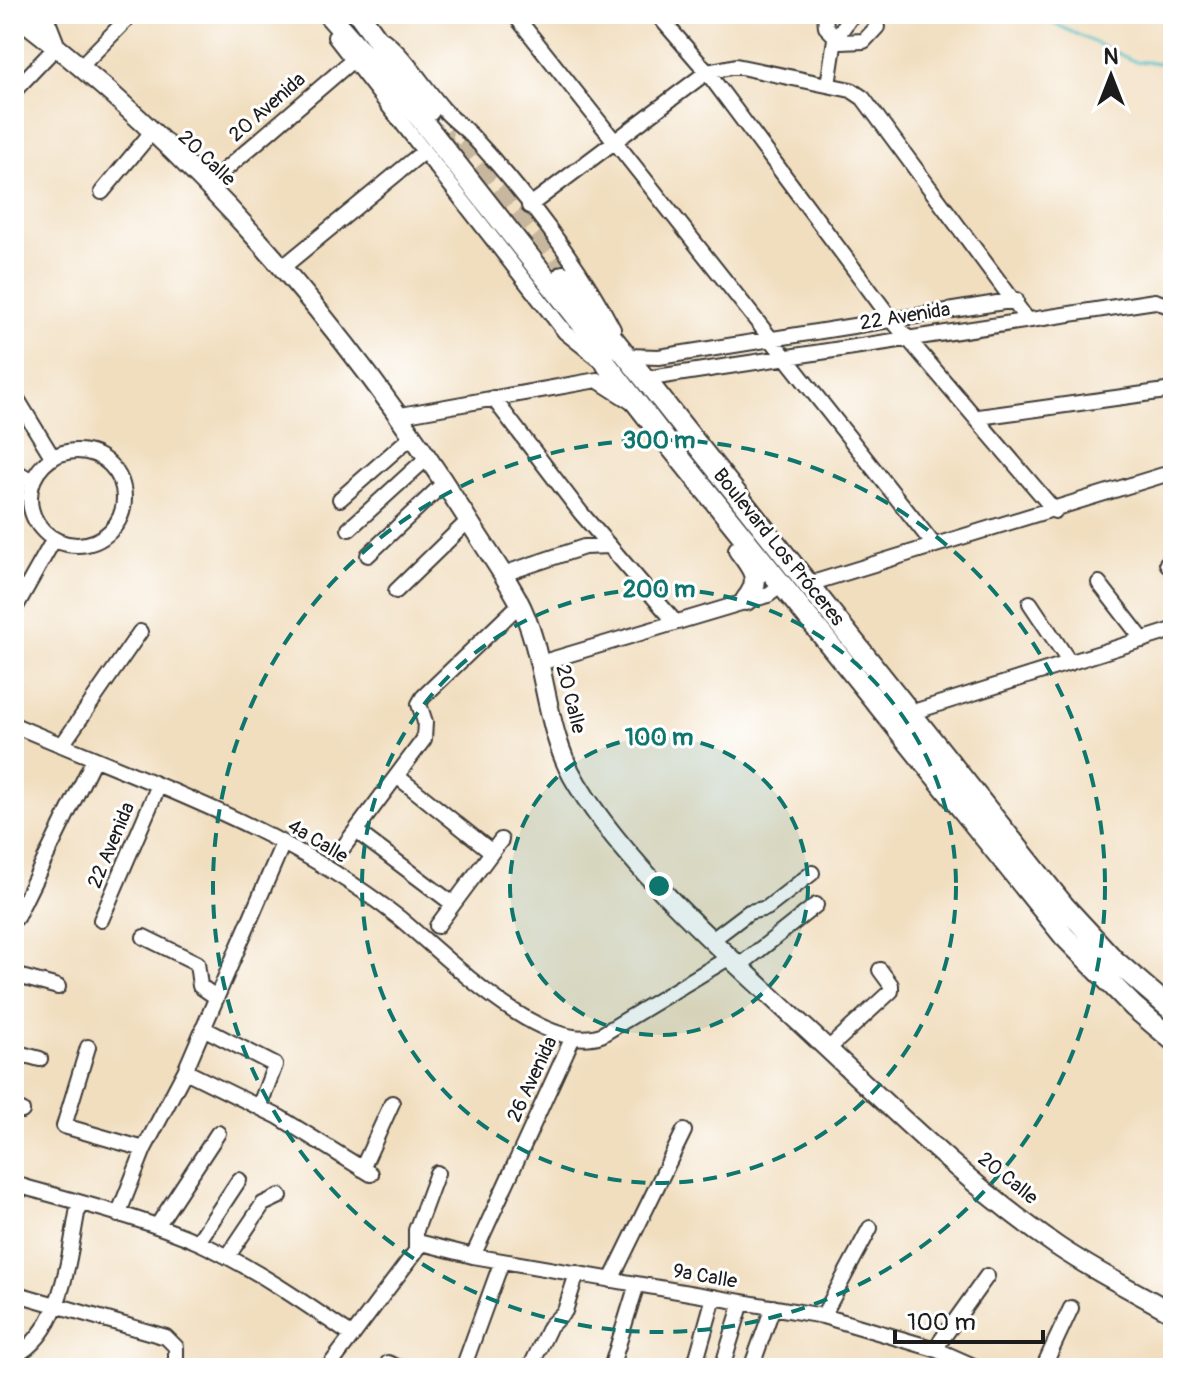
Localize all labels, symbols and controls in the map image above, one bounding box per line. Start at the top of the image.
north arrow [1071,36,1151,116]
text: N [1104,43,1119,71]
street label: 20 Avenida [224,67,310,147]
street label: 20 Calle [173,125,241,191]
street label: 22 Avenida [858,297,952,335]
text: 300 m [623,426,695,455]
street label: Boulevard Los Próceres [708,463,850,631]
text: 200 m [623,575,695,604]
street label: 20 Calle [550,662,592,736]
text: 100 m [625,723,693,752]
street label: 22 Avenida [82,798,140,892]
street label: 4a Calle [283,813,353,869]
centre of rings [645,872,673,900]
street label: 26 Avenida [501,1032,563,1126]
street label: 20 Calle [973,1146,1043,1210]
street label: 9a Calle [671,1258,739,1294]
scale bar [895,1294,1043,1344]
text: 100 m [907,1308,976,1337]

